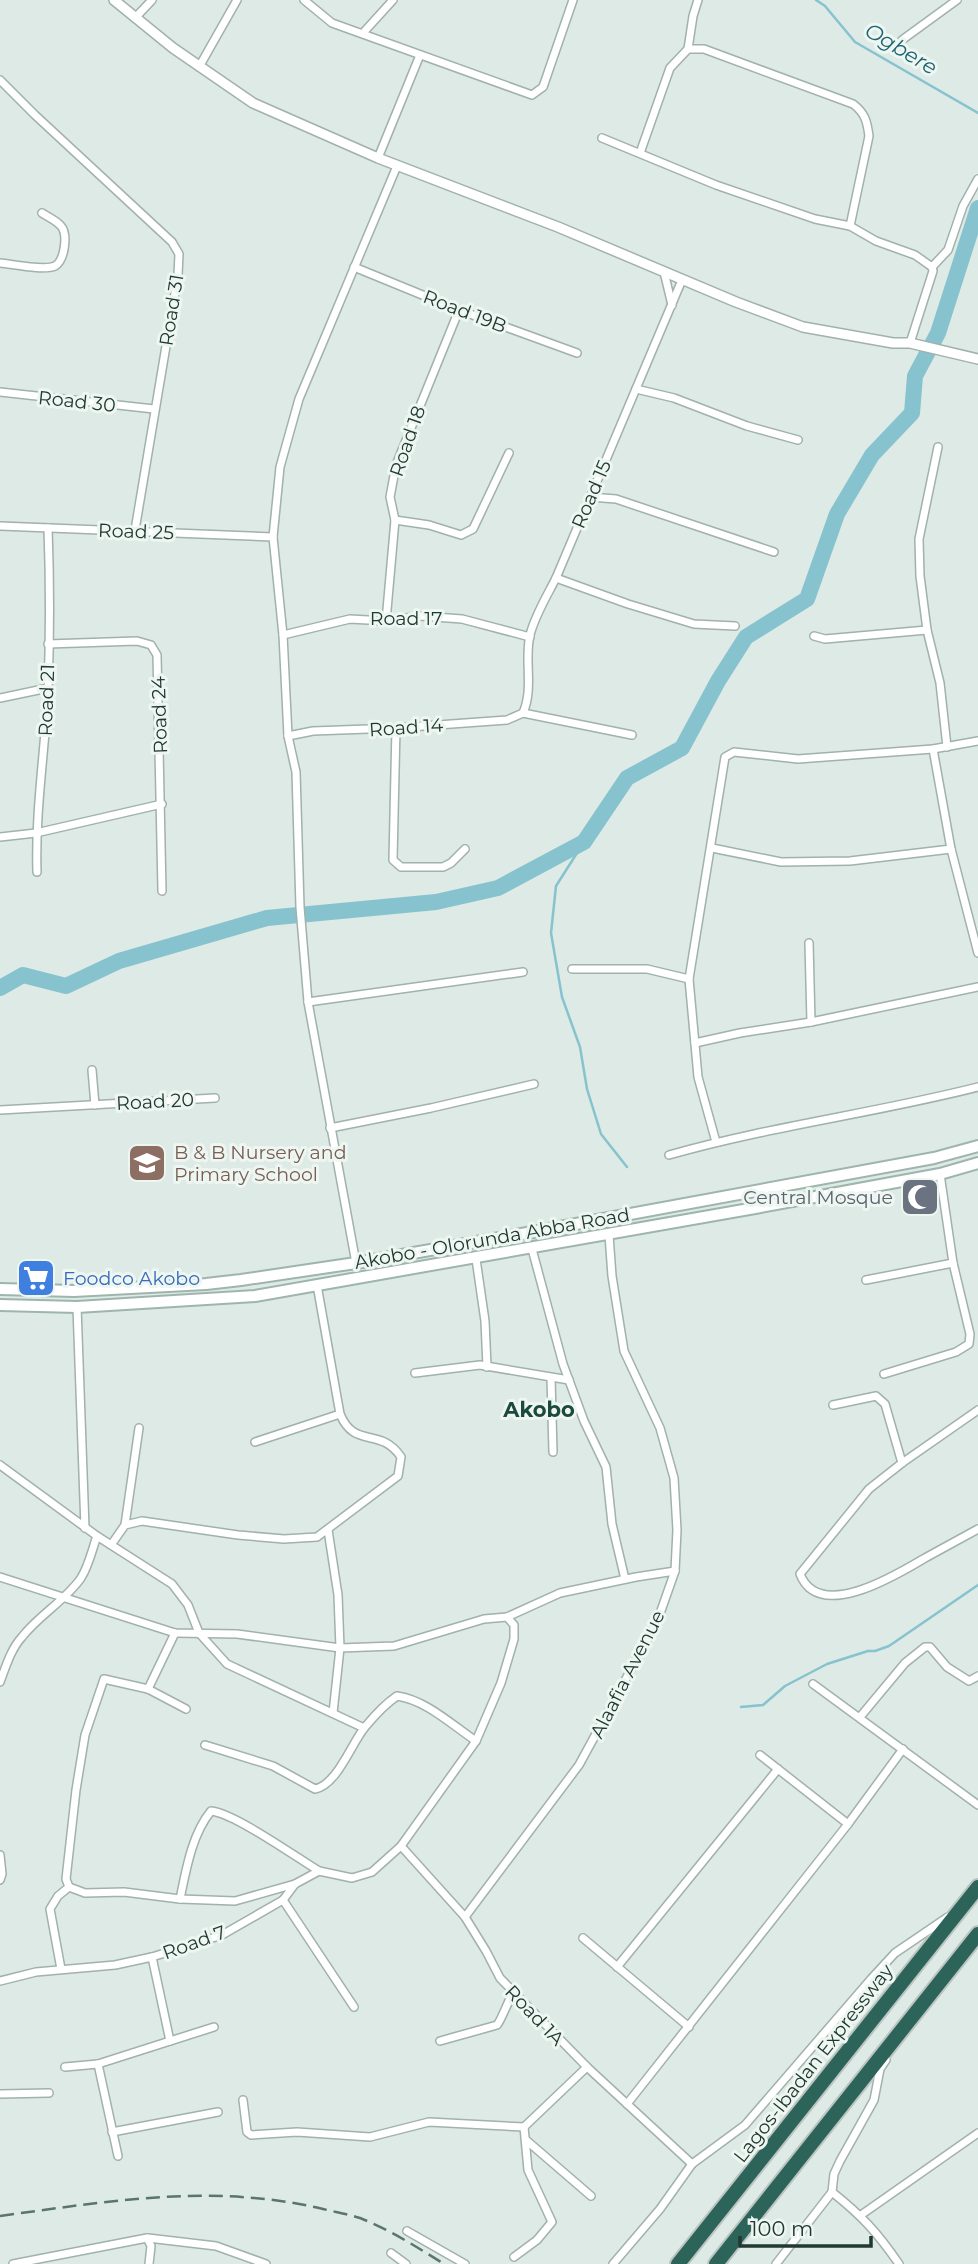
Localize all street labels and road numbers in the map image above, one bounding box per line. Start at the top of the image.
street label: Road 31 [154,273,189,348]
street label: Road 19B [420,285,510,338]
street label: Road 30 [37,386,117,417]
street label: Road 18 [385,403,430,480]
street label: Road 15 [567,456,616,532]
street label: Road 25 [98,519,175,544]
street label: Road 17 [370,607,442,630]
street label: Road 21 [34,663,59,737]
street label: Road 24 [147,675,172,754]
street label: Road 14 [368,713,444,742]
street label: Road 20 [115,1088,195,1115]
street label: Akobo - Olorunda Abba Road [353,1203,631,1274]
street label: Alaafia Avenue [585,1606,670,1742]
street label: Road 7 [159,1920,229,1965]
street label: Lagos-Ibadan Expressway [729,1959,899,2167]
street label: Road 1A [500,1980,569,2051]

